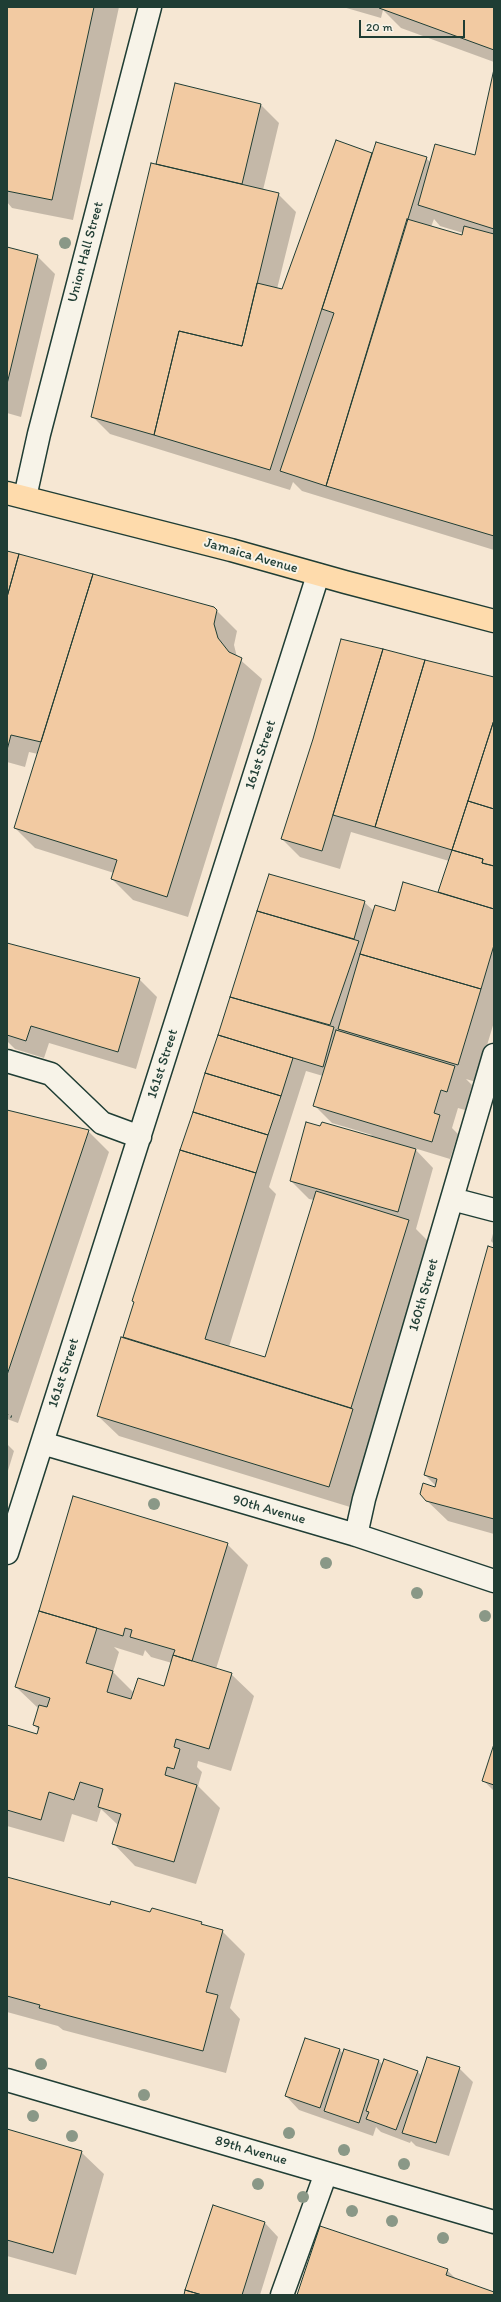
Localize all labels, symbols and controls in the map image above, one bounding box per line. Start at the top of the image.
scale bar [361,12,467,38]
text: 20 m [366,20,393,34]
street label: Union Hall Street [64,200,108,304]
street label: Jamaica Avenue [202,535,300,577]
street label: 161st Street [242,718,280,792]
street label: 161st Street [144,1027,182,1101]
street label: 160th Street [406,1257,442,1333]
street label: 161st Street [45,1336,83,1410]
street label: 90th Avenue [230,1492,308,1528]
street label: 89th Avenue [213,2133,289,2169]

